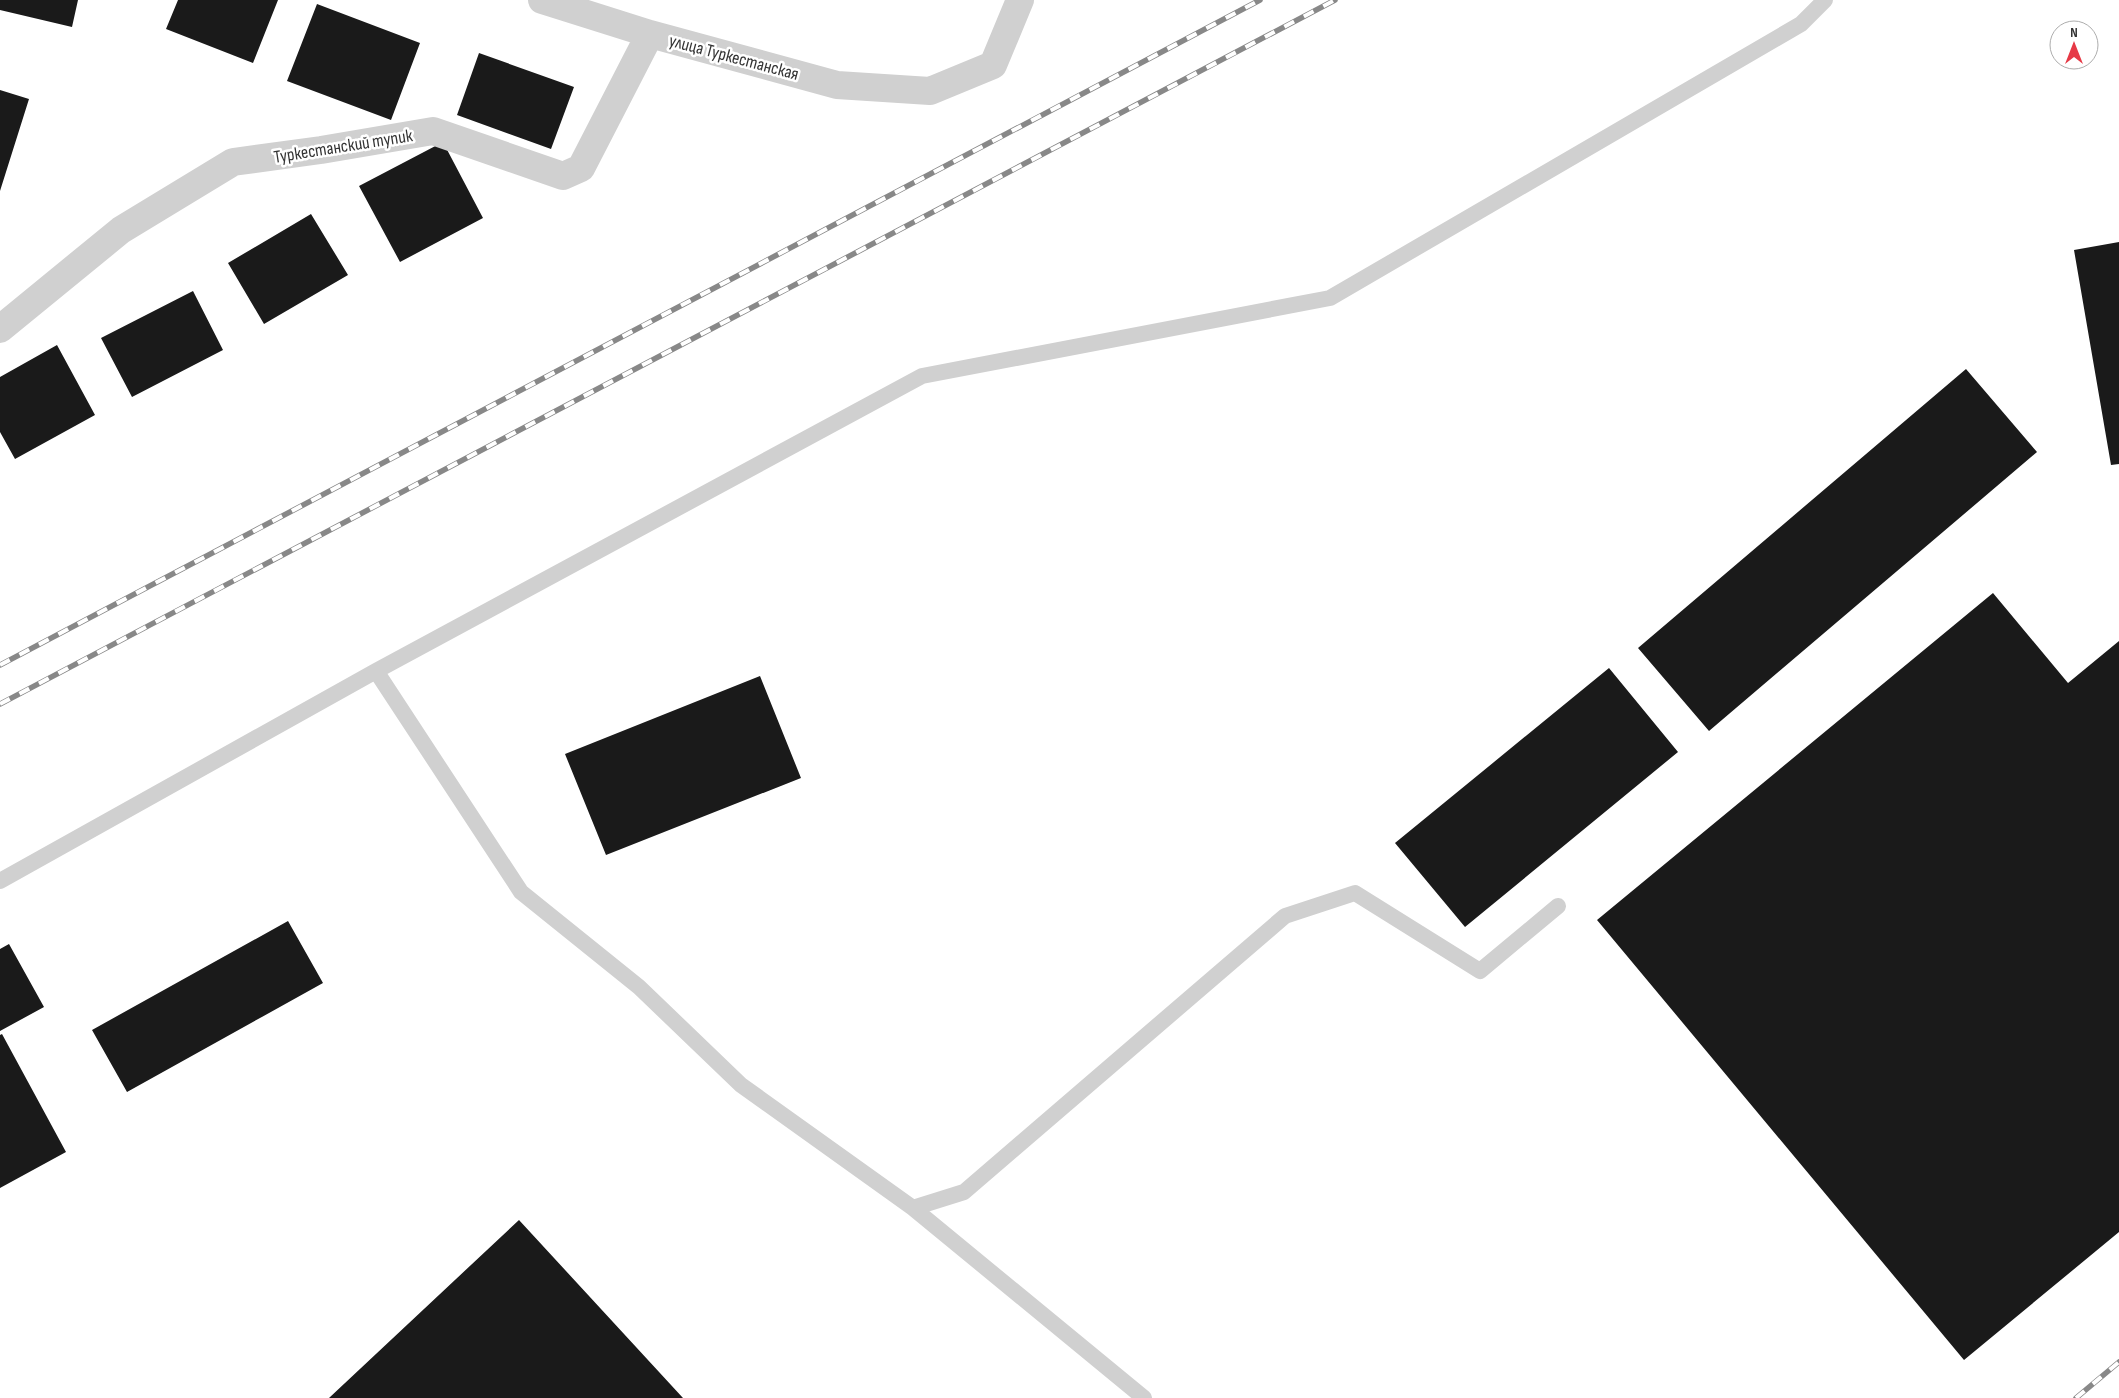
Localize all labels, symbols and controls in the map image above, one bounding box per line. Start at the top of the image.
north arrow [2049,20,2099,70]
text: N [2070,24,2078,41]
street label: улица Туркестанская [667,30,801,85]
street label: Туркестанский тупик [272,125,414,168]

